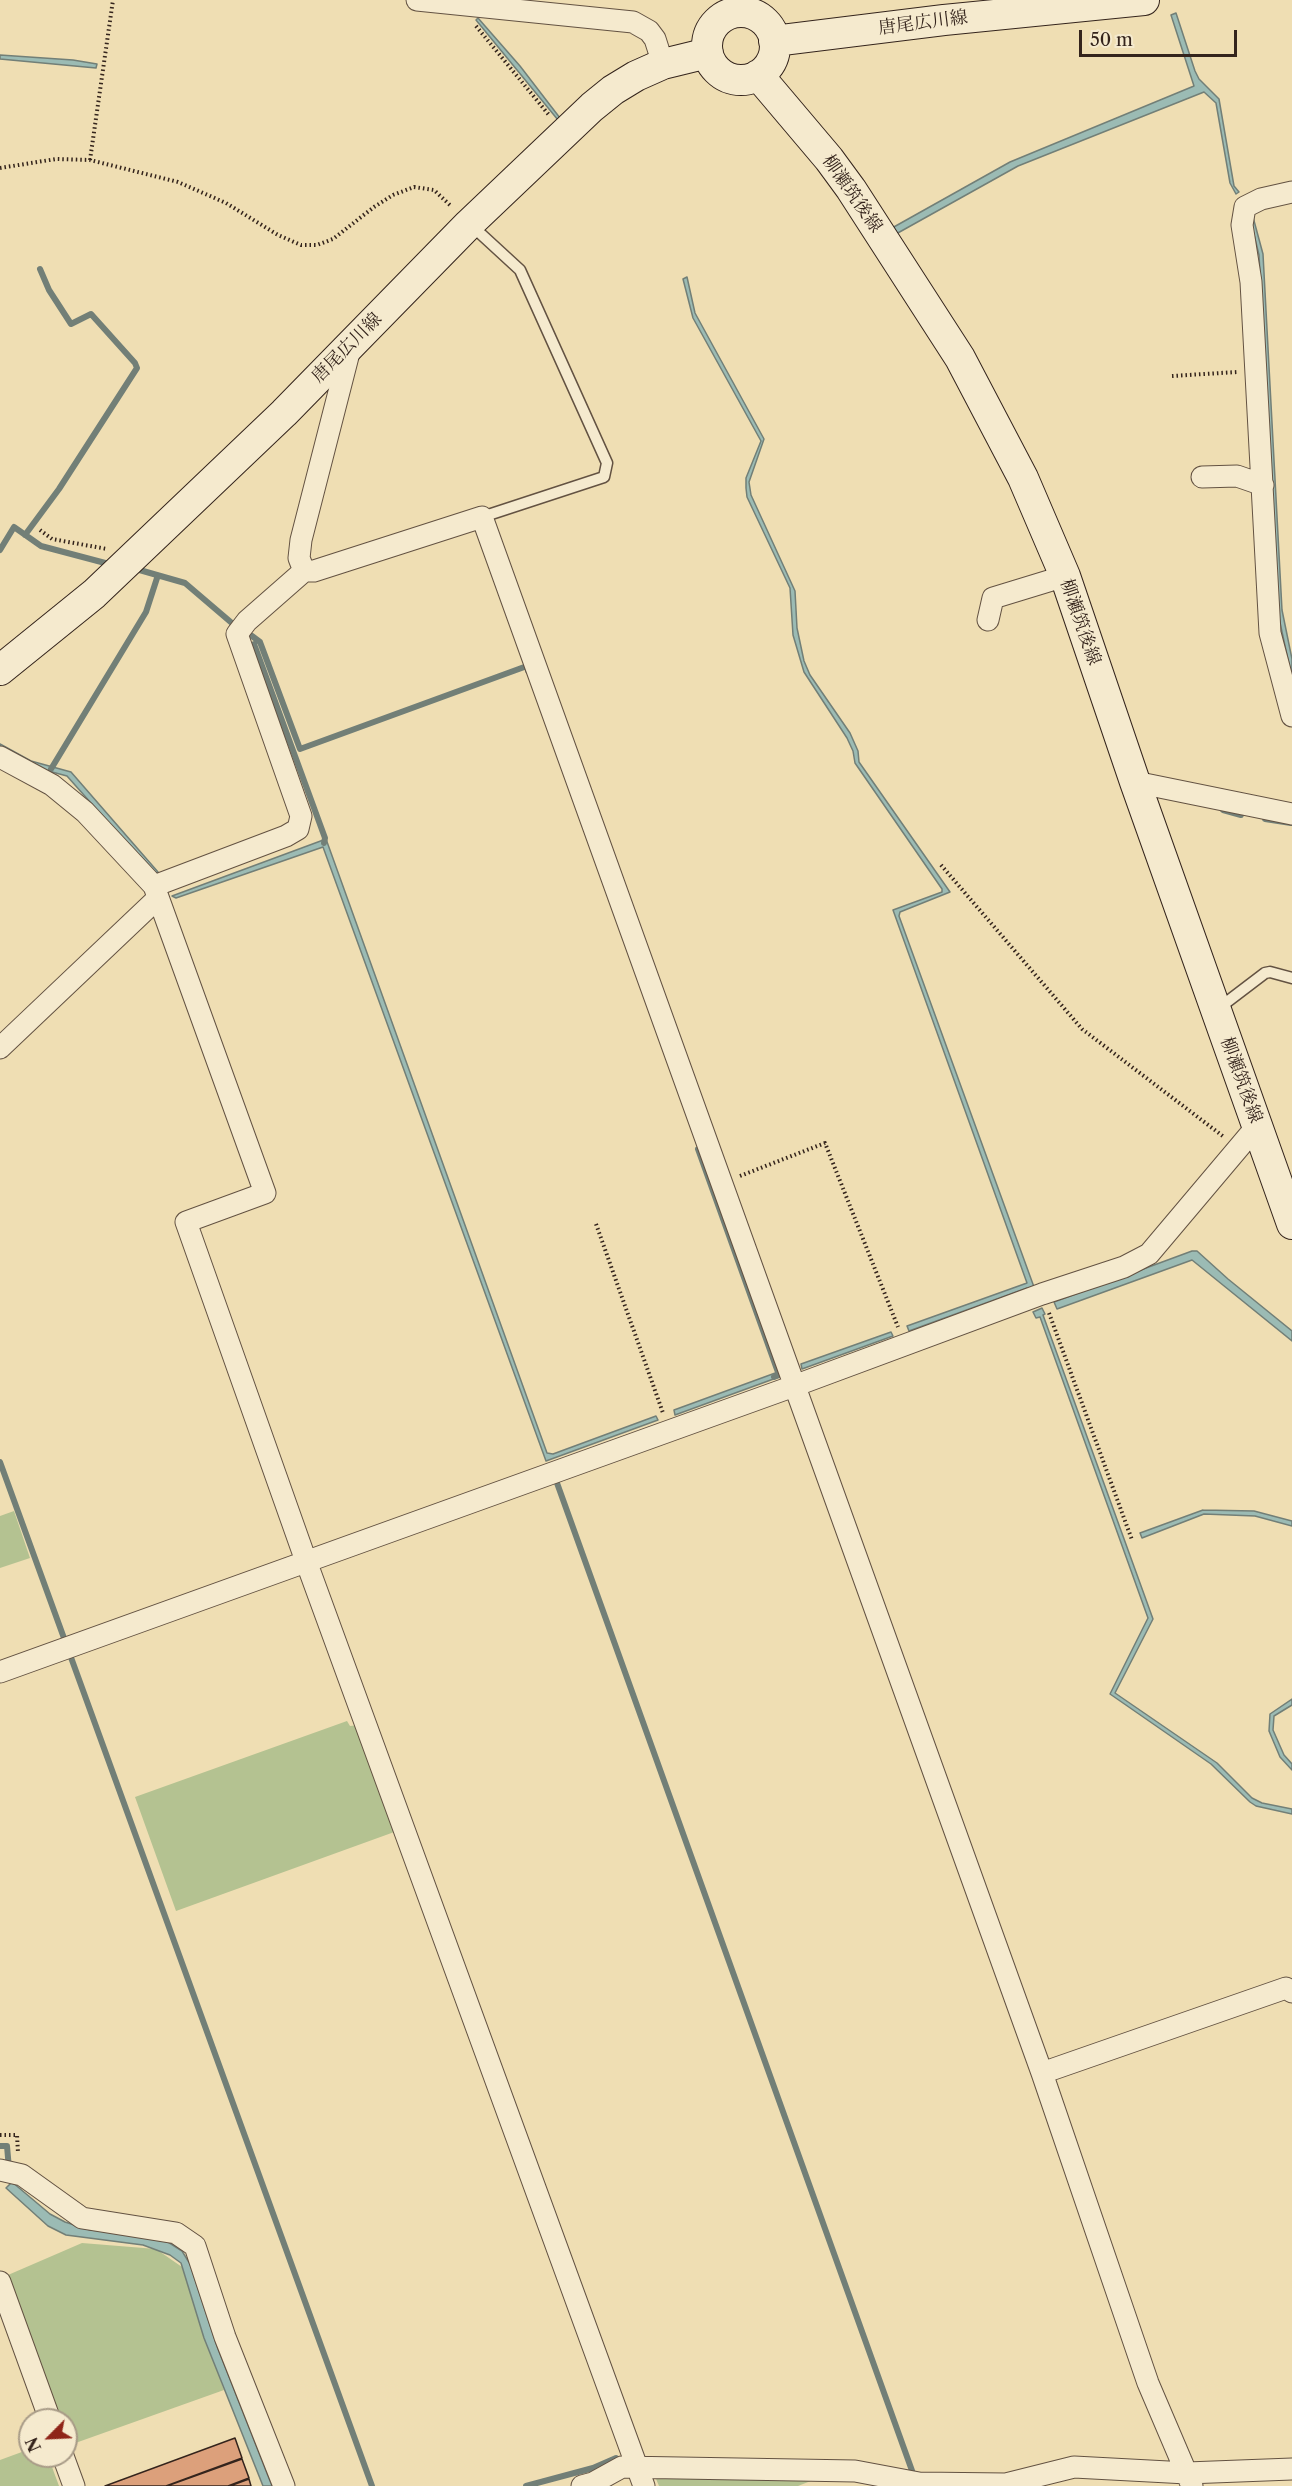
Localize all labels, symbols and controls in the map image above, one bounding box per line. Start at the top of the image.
street label: 唐尾広川線 [877,7,969,39]
scale bar [1082,18,1240,56]
text: 50 m [1090,29,1133,51]
street label: 柳瀬筑後線 [817,151,887,237]
street label: 唐尾広川線 [308,309,386,387]
street label: 柳瀬筑後線 [1055,576,1105,668]
street label: 柳瀬筑後線 [1215,1034,1267,1126]
north arrow [18,2408,78,2468]
text: N [21,2434,45,2455]

